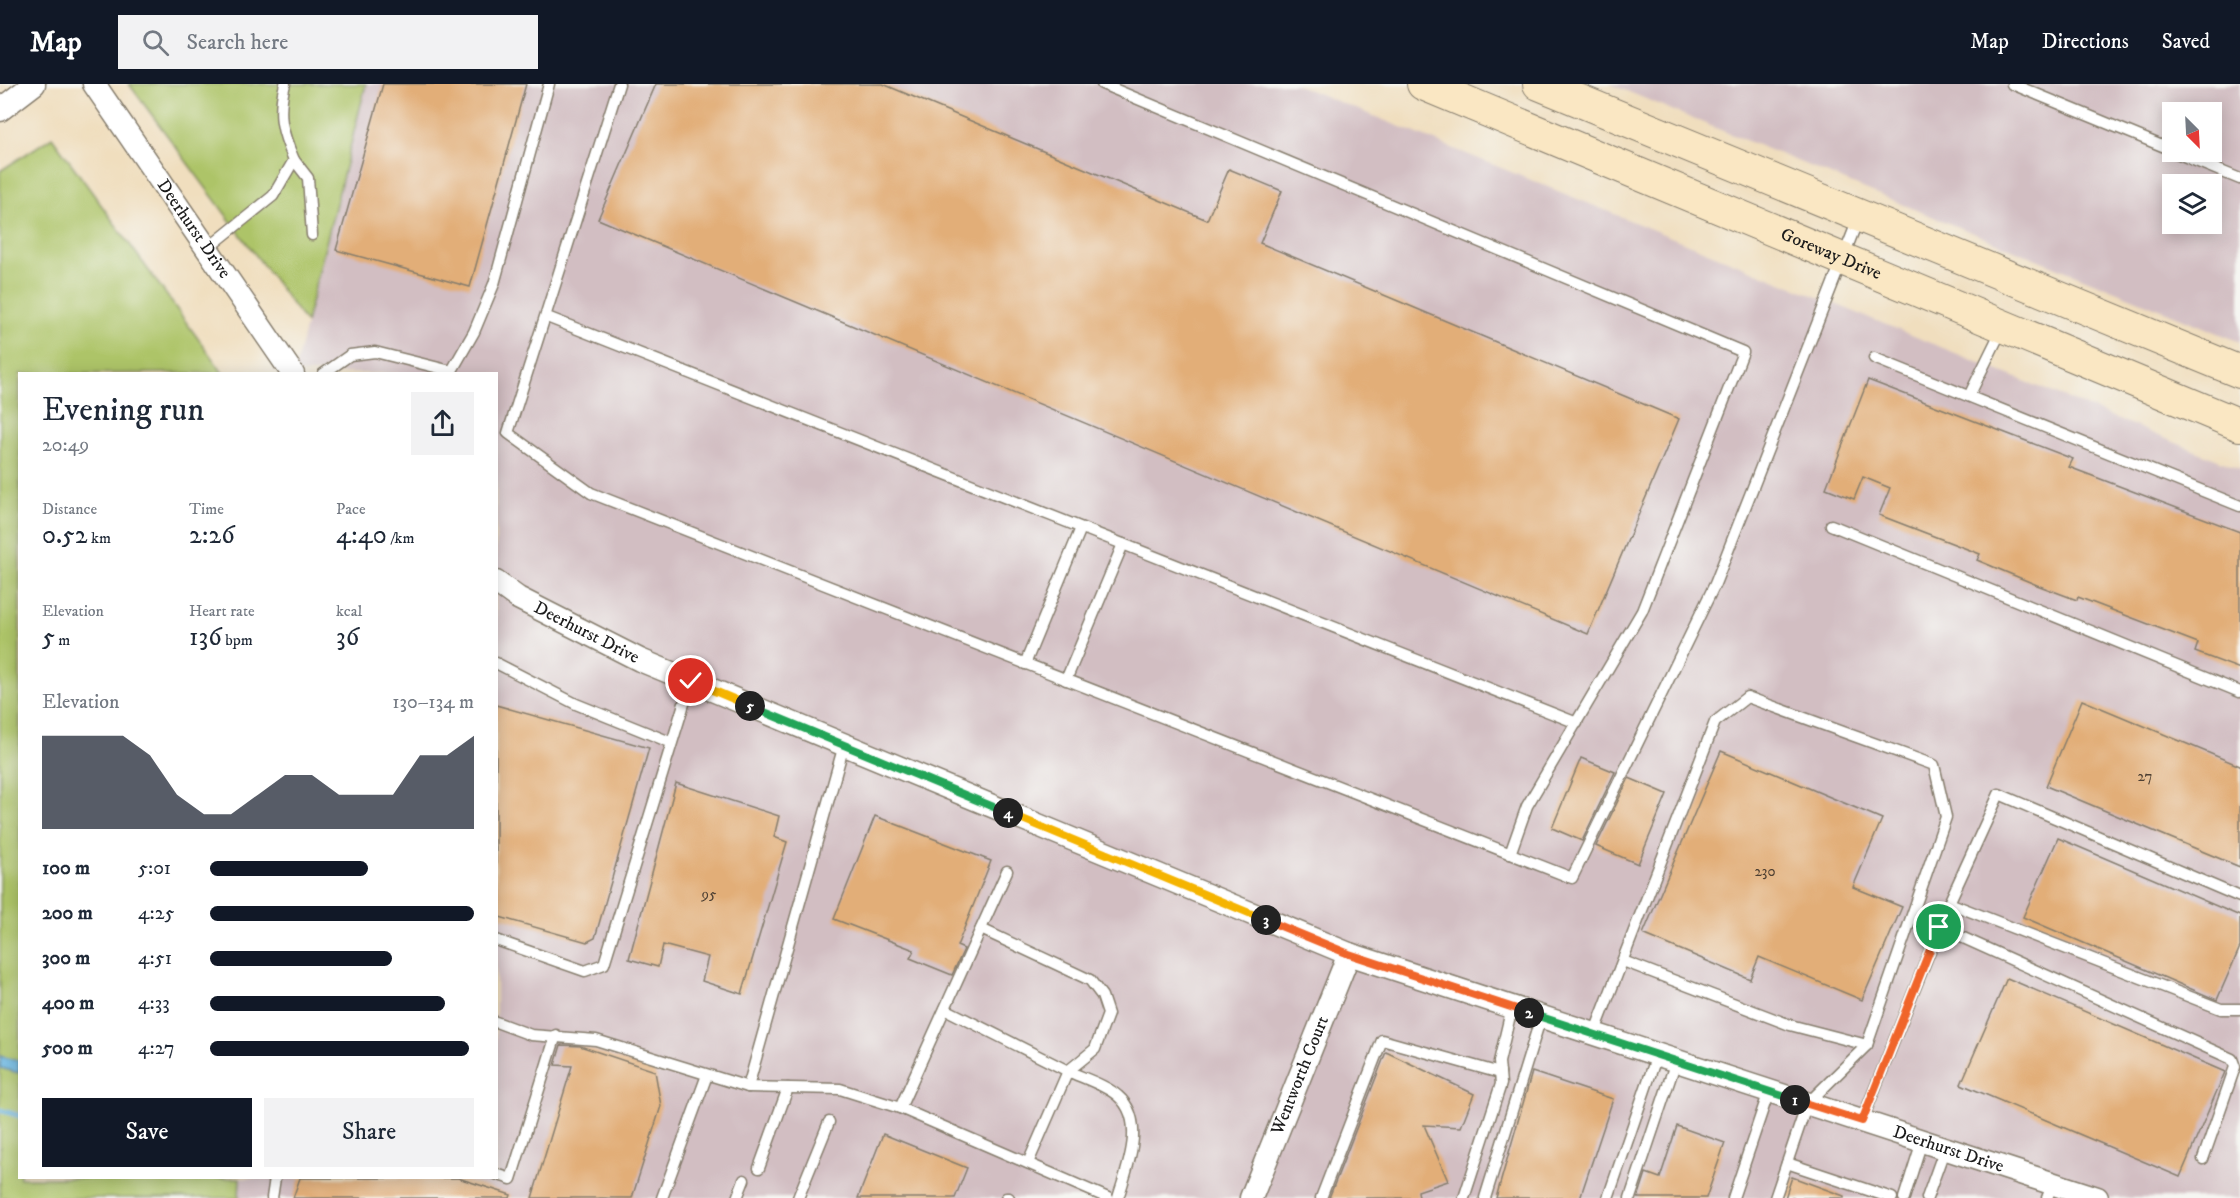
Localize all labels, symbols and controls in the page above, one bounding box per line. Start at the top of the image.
search box [118,15,538,69]
text: Map [30,25,82,60]
icon: search [139,26,172,59]
text: Search here [187,29,288,56]
text: Map [1970,29,2009,55]
text: Directions [2042,29,2129,55]
text: Saved [2162,29,2210,55]
north arrow [2162,102,2222,162]
map controls [2162,102,2222,234]
button: layers [2162,174,2222,234]
street label: Deerhurst Drive [152,175,235,283]
street label: Goreway Drive [1777,223,1885,285]
text: Evening run [42,390,204,431]
button: share [411,392,474,455]
text: 20:49 [42,433,89,458]
text: Distance [42,499,97,519]
text: Time [189,499,224,519]
text: Pace [336,499,366,519]
text: 0.52 [42,519,88,552]
text: 2:26 [189,519,235,552]
text: 4:40 [336,519,387,552]
text: km [88,528,111,548]
text: /km [387,528,414,548]
street label: Deerhurst Drive [530,597,643,669]
text: Elevation [42,601,104,621]
text: Heart rate [189,601,255,621]
text: kcal [336,601,362,621]
text: 5 [42,621,55,654]
text: 136 [189,621,222,654]
text: 36 [336,621,359,654]
text: m [55,630,70,650]
text: bpm [222,630,253,650]
pin [665,655,716,706]
icon: check [674,664,707,697]
text: Elevation [42,690,119,715]
text: 130–134 m [392,690,474,715]
pin: 5 [735,691,765,721]
text: 5 [746,696,754,716]
house number: 27 [2138,767,2153,786]
pin: 4 [993,798,1023,828]
text: 4 [1003,803,1013,823]
text: 100 m [42,856,90,881]
text: 5:01 [138,856,171,881]
house number: 230 [1754,862,1776,881]
house number: 95 [701,885,717,904]
text: 200 m [42,901,93,926]
text: 4:25 [138,901,174,926]
pin [1913,901,1964,952]
pin: 3 [1251,905,1281,935]
text: 3 [1263,910,1269,930]
icon: arrive [1922,910,1955,943]
text: 300 m [42,946,90,971]
text: 4:51 [138,946,172,971]
text: 400 m [42,991,94,1016]
text: 4:33 [138,991,170,1016]
pin: 2 [1514,998,1544,1028]
text: 2 [1525,1003,1533,1023]
street label: Wentworth Court [1266,1013,1334,1139]
text: 500 m [42,1036,93,1061]
text: 4:27 [138,1036,175,1061]
pin: 1 [1780,1085,1810,1115]
text: 1 [1792,1090,1798,1110]
button: Save [42,1098,252,1167]
button: Share [264,1098,474,1167]
street label: Deerhurst Drive [1890,1121,2007,1178]

